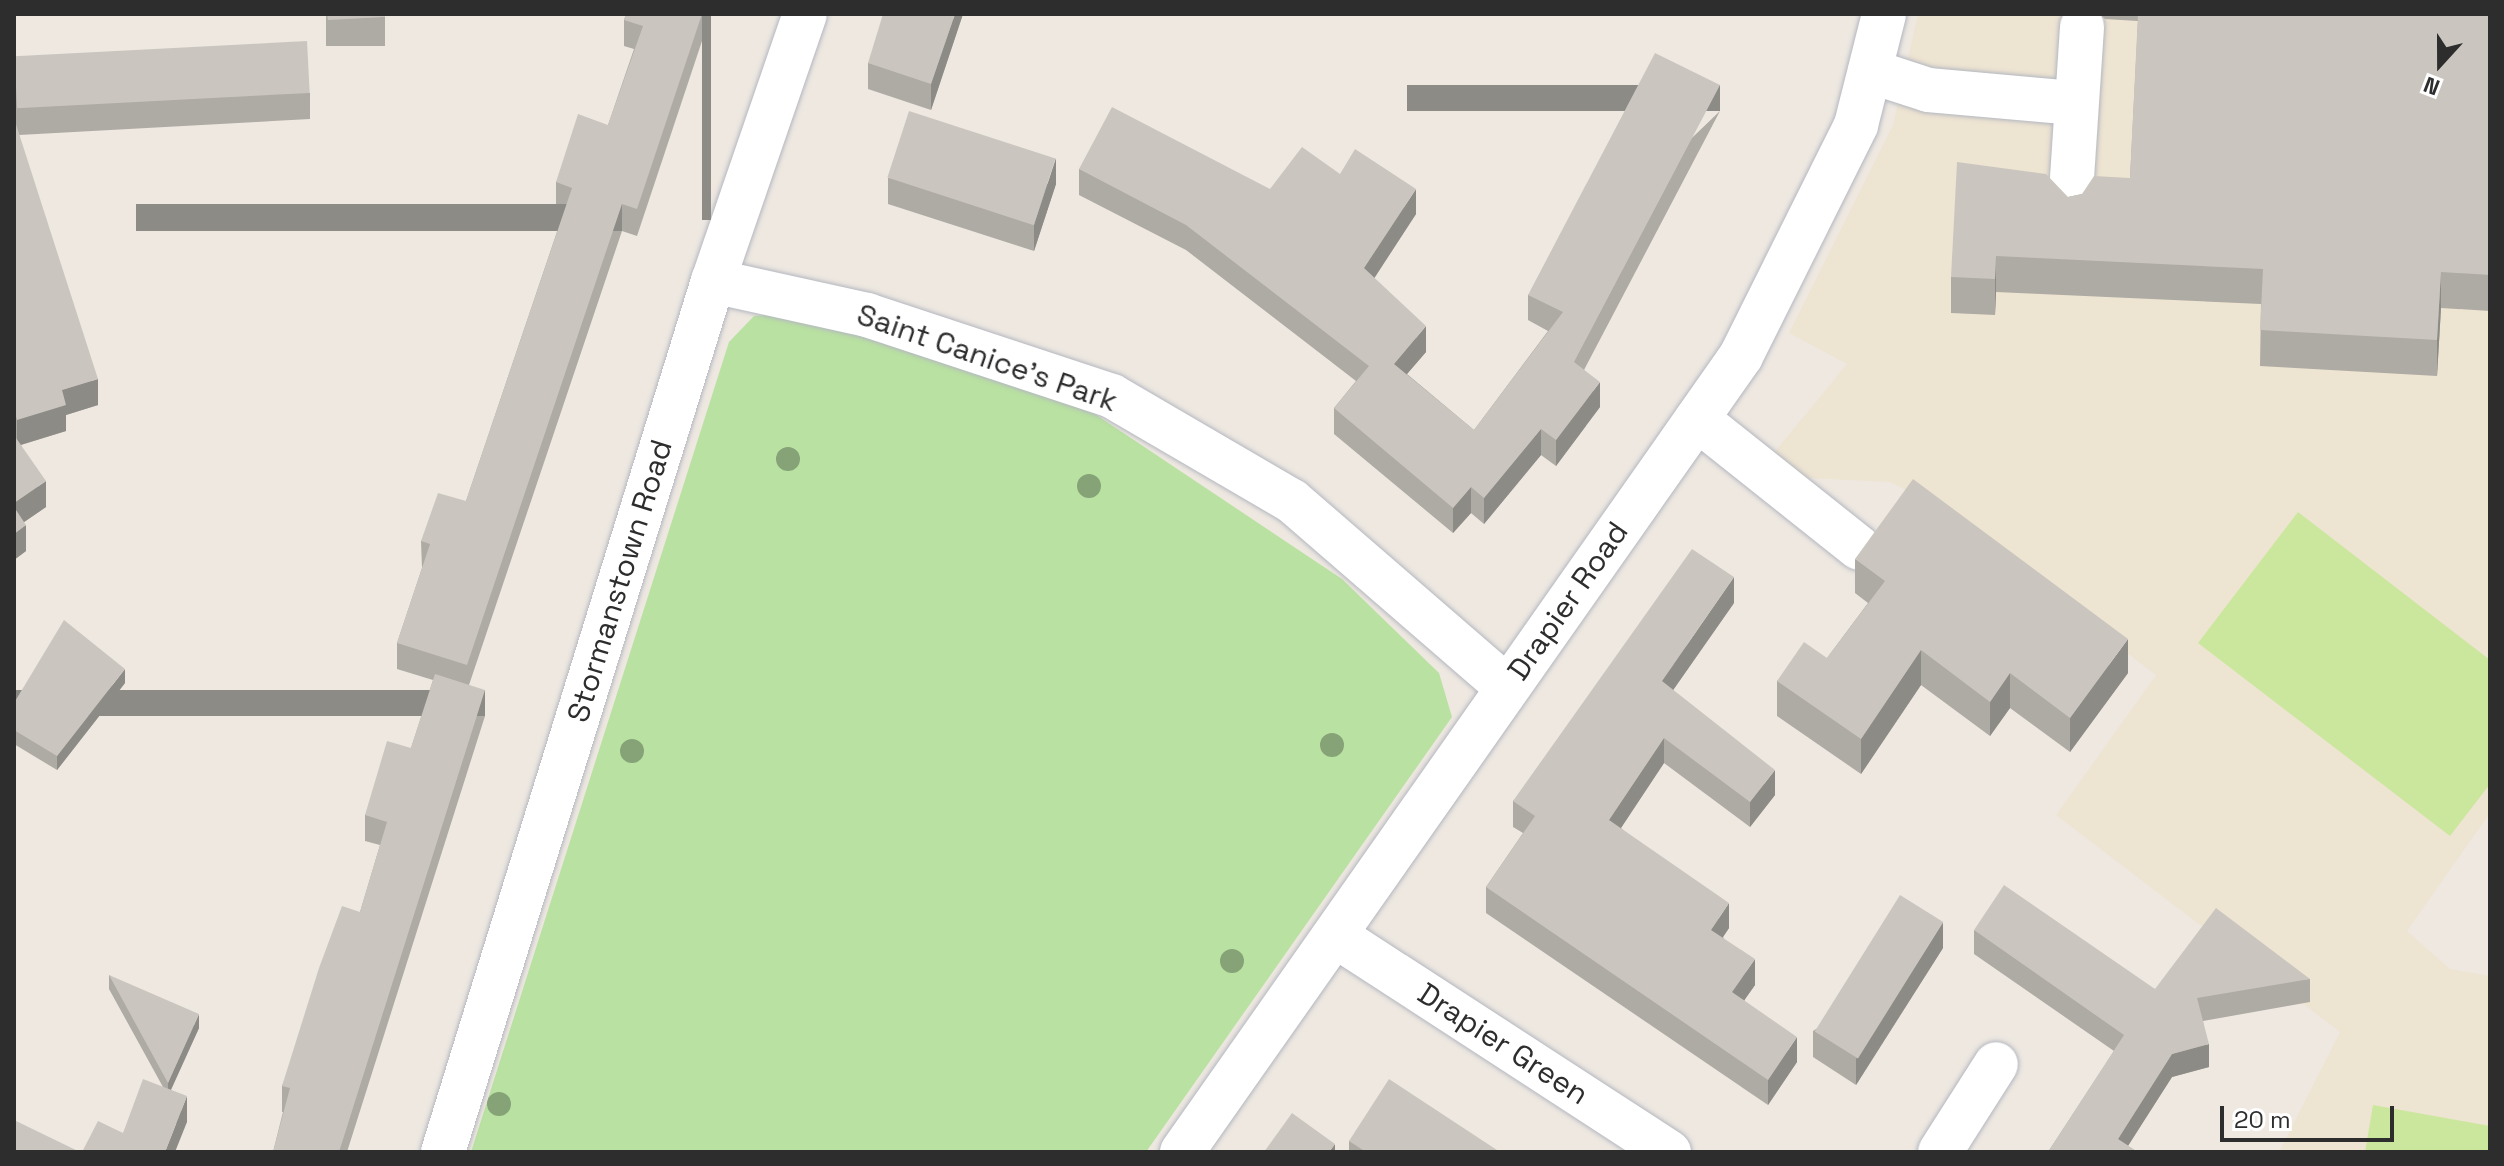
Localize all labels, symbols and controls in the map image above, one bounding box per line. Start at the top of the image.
north arrow [2400,24,2480,104]
text: N [2419,71,2443,102]
street label: Saint Canice's Park [852,297,1122,419]
street label: Stormanstown Road [560,435,680,727]
street label: Drapier Road [1500,515,1636,687]
street label: Drapier Green [1411,976,1595,1112]
scale bar [2224,1090,2398,1140]
text: 20 m [2234,1104,2291,1135]

